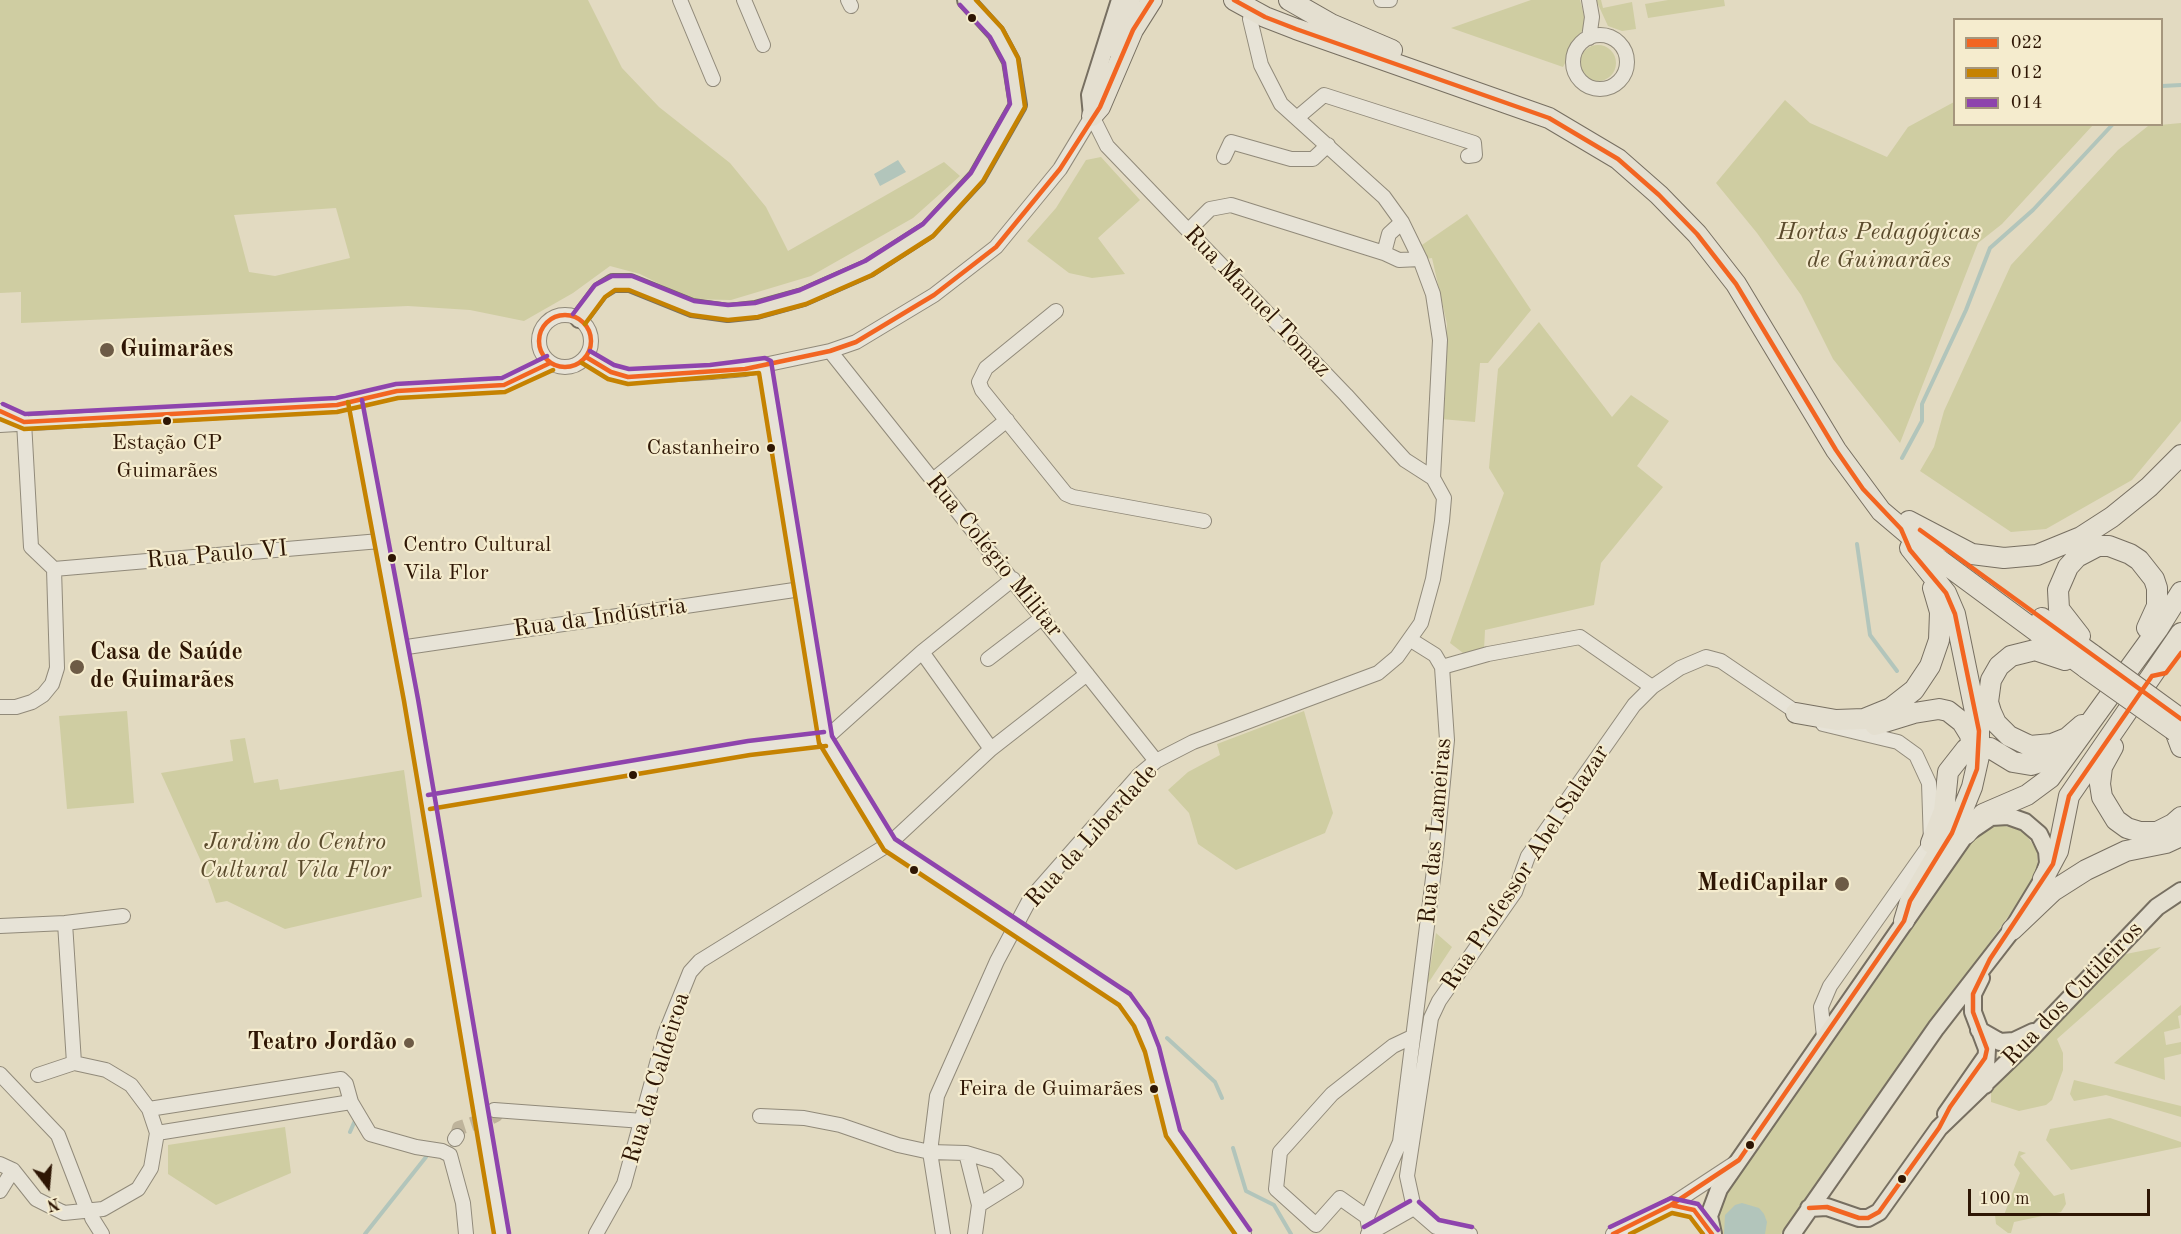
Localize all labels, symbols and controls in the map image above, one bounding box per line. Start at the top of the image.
unlabelled marker [966,12,978,24]
legend [1953,18,2163,126]
text: 022 [2011,34,2042,52]
text: 012 [2011,64,2042,82]
text: 014 [2011,94,2042,112]
park label: Hortas Pedagógicas de Guimarães [1777,219,1981,275]
street label: Rua Manuel Tomaz [1177,220,1337,384]
place label: Guimarães [120,336,233,364]
marker: Guimarães [98,341,116,359]
marker: Estação CP Guimarães [161,415,173,427]
place label: Estação CP Guimarães [112,430,222,482]
place label: Castanheiro [646,435,760,461]
marker: Castanheiro [765,442,777,454]
street label: Rua Colégio Militar [919,469,1069,643]
place label: Centro Cultural Vila Flor [403,532,551,584]
street label: Rua Paulo VI [145,534,289,576]
marker: Centro Cultural Vila Flor [386,552,398,564]
street label: Rua da Indústria [512,592,688,644]
place label: Casa de Saúde de Guimarães [90,639,243,695]
marker: Casa de Saúde de Guimarães [68,658,86,676]
street label: Rua das Lameiras [1414,737,1458,925]
street label: Rua Professor Abel Salazar [1436,740,1616,996]
street label: Rua da Liberdade [1020,758,1164,914]
unlabelled marker [627,769,639,781]
park label: Jardim do Centro Cultural Vila Flor [199,829,391,885]
unlabelled marker [908,864,920,876]
place label: MediCapilar [1697,870,1828,898]
marker: MediCapilar [1833,875,1851,893]
street label: Rua dos Cutileiros [1997,916,2149,1072]
street label: Rua da Caldeiroa [617,989,697,1167]
place label: Teatro Jordão [247,1029,397,1057]
marker: Teatro Jordão [402,1036,416,1050]
place label: Feira de Guimarães [958,1076,1143,1102]
marker: Feira de Guimarães [1148,1083,1160,1095]
unlabelled marker [1744,1139,1756,1151]
north arrow [18,1156,78,1216]
unlabelled marker [1896,1173,1908,1185]
scale bar [1971,1177,2152,1215]
text: 100 m [1979,1190,2030,1208]
text: N [45,1194,61,1213]

